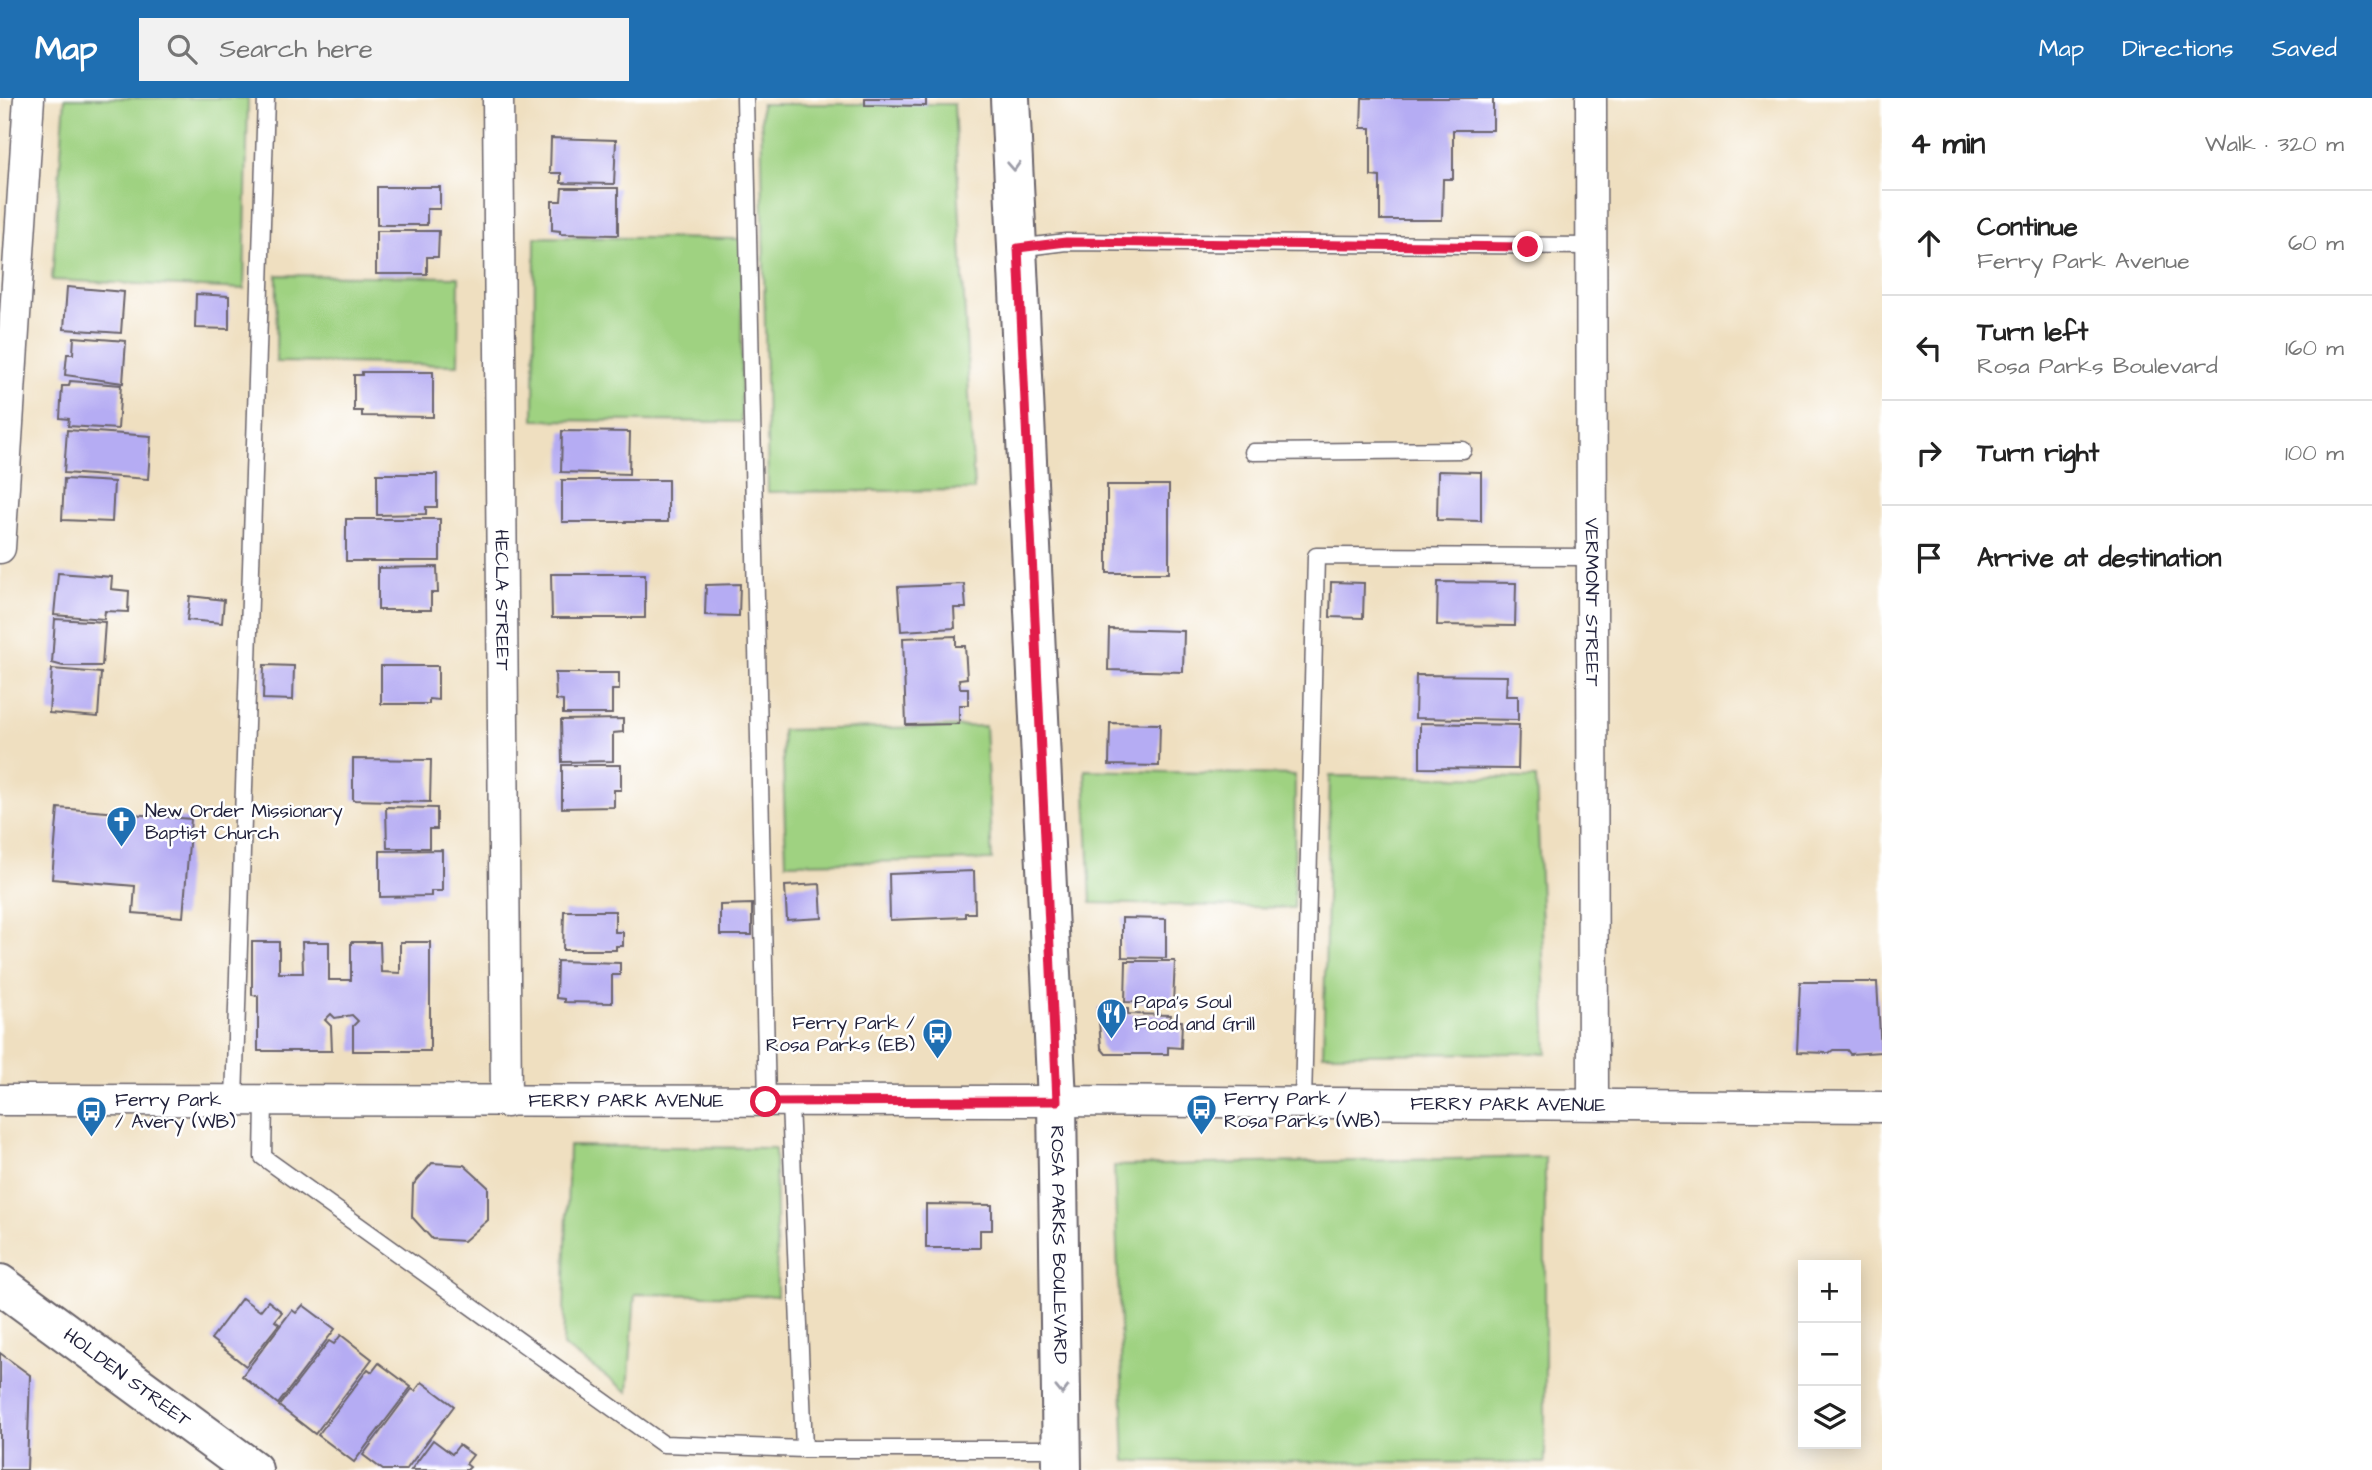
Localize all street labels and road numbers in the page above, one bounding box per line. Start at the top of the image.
street label: VERMONT STREET [1578,518,1606,686]
street label: HECLA STREET [488,529,516,671]
street label: FERRY PARK AVENUE [528,1087,724,1114]
street label: FERRY PARK AVENUE [1410,1090,1606,1118]
street label: ROSA PARKS BOULEVARD [1044,1125,1074,1364]
street label: HOLDEN STREET [58,1322,197,1434]

